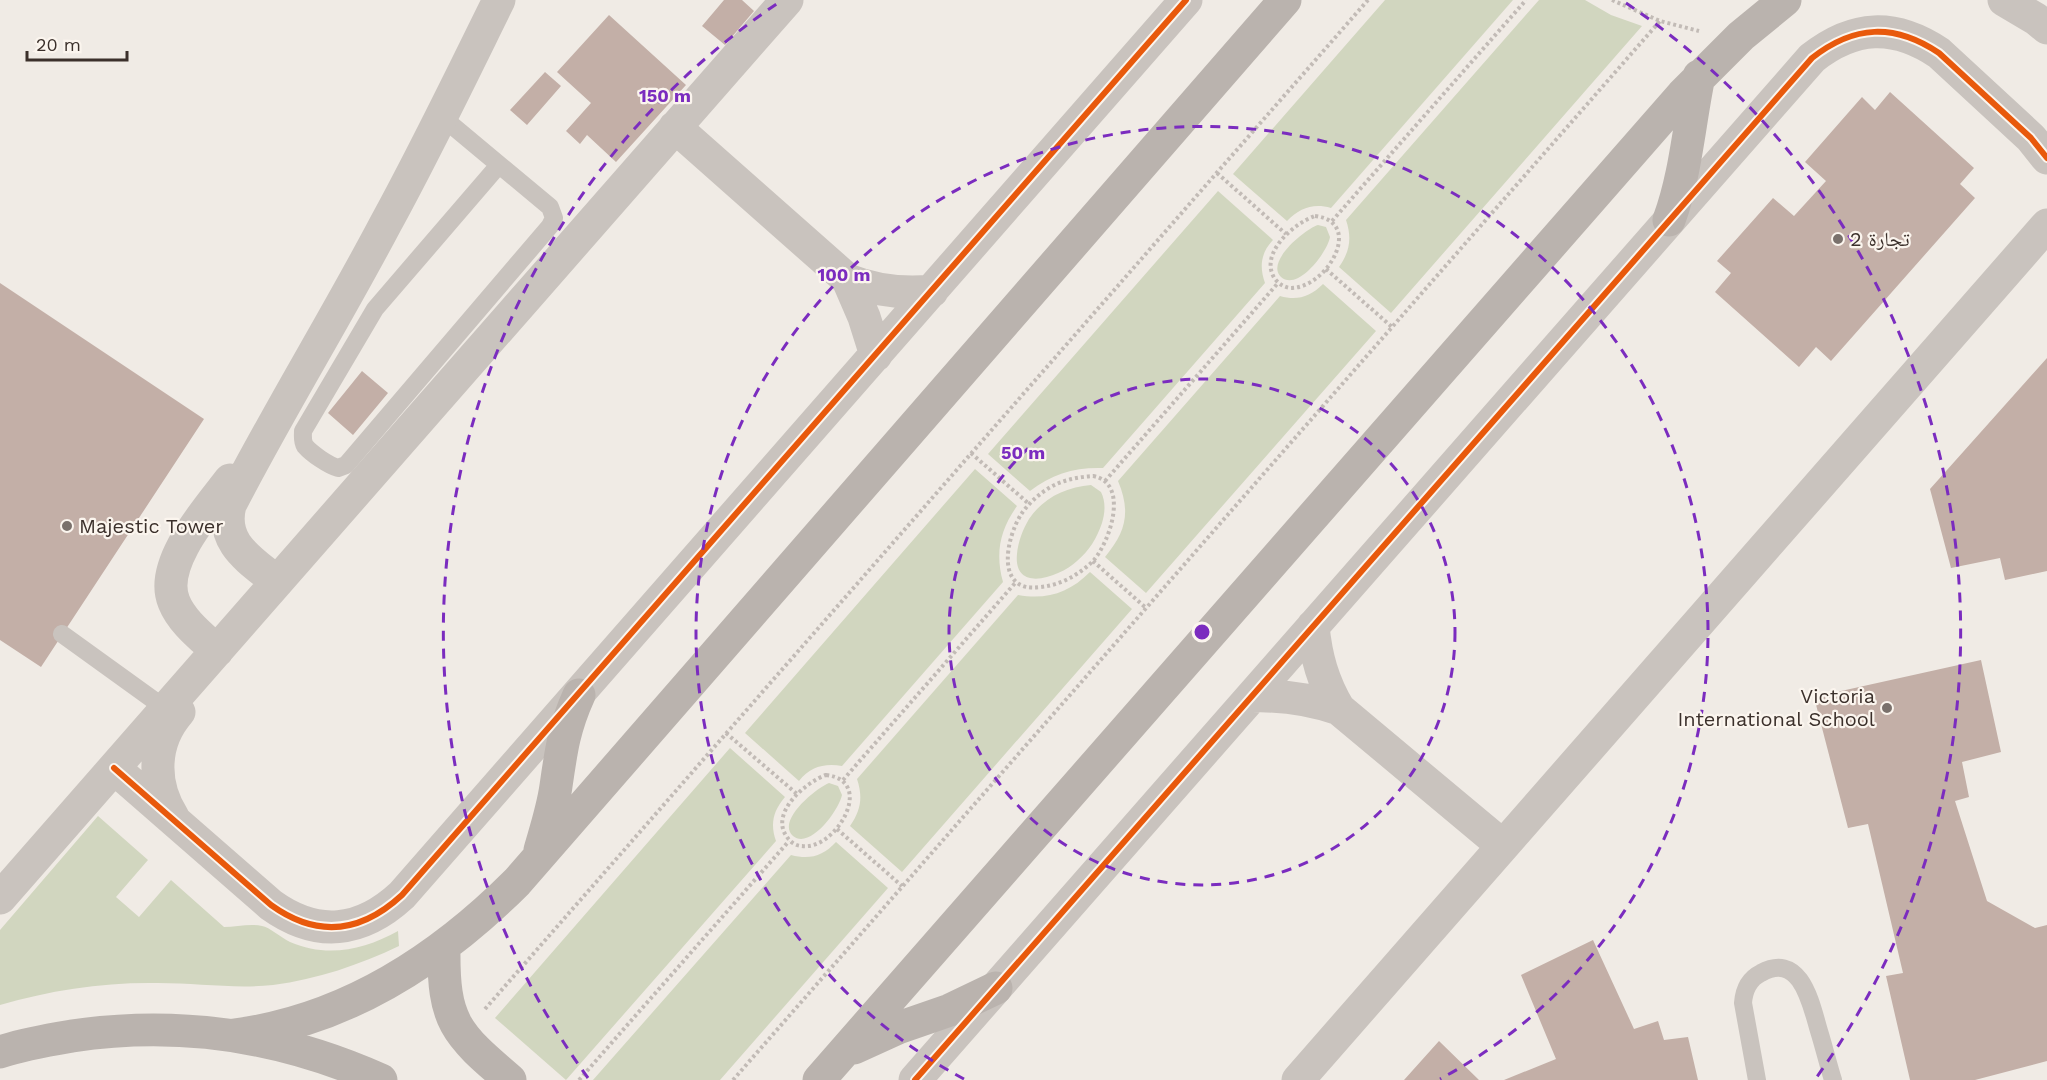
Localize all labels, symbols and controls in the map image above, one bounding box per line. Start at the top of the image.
scale bar [27,24,128,62]
text: 20 m [36,34,81,55]
text: 150 m [639,85,691,106]
place label: تجارة 2 [1850,227,1910,251]
marker: تجارة 2 [1831,232,1845,246]
text: 100 m [817,264,871,285]
text: 50 m [1001,442,1045,463]
place label: Majestic Tower [79,514,224,538]
marker: Majestic Tower [60,519,74,533]
centre of rings [1192,622,1212,642]
place label: Victoria International School [1677,684,1875,731]
marker: Victoria International School [1880,701,1894,715]

